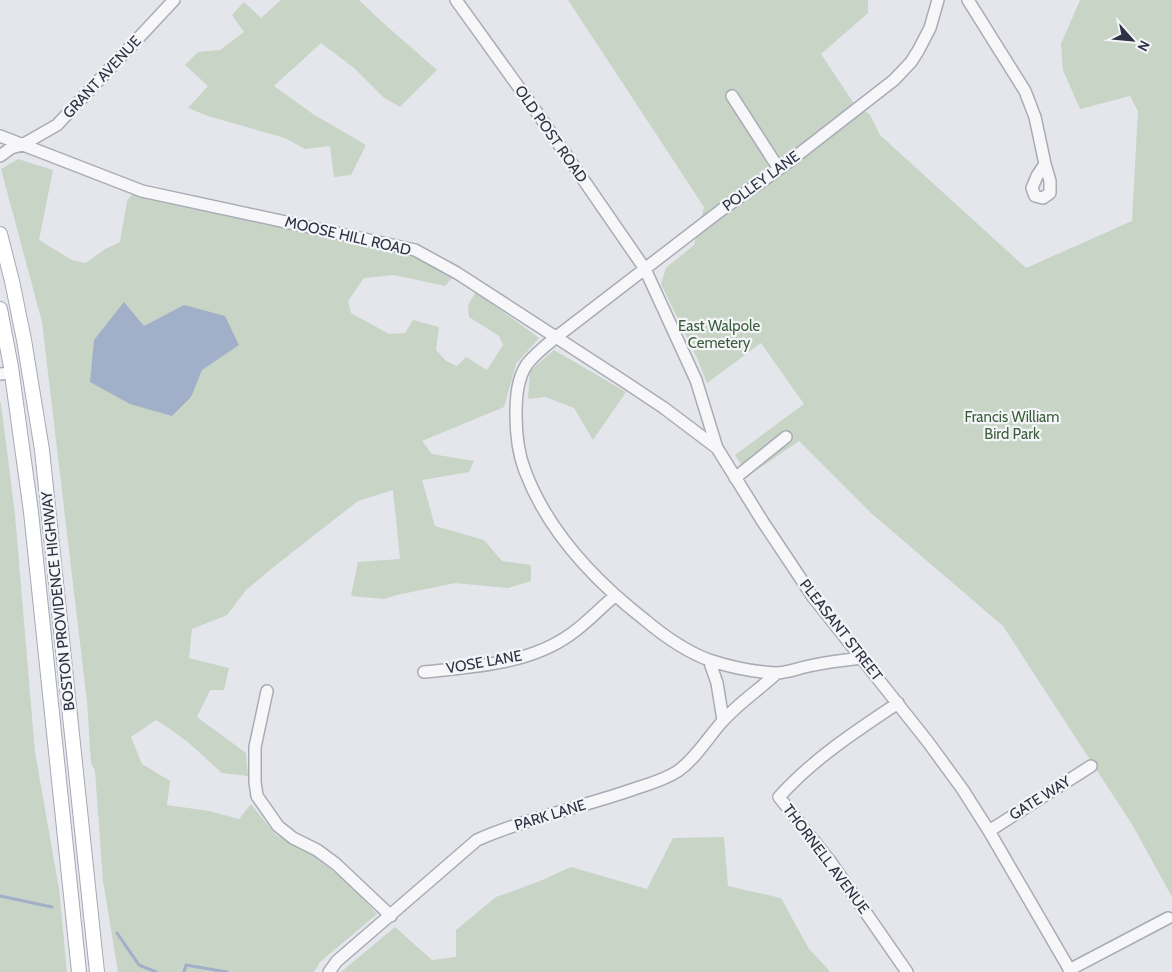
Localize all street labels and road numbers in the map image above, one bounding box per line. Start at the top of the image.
street label: GRANT AVENUE [59,32,145,122]
street label: OLD POST ROAD [511,82,591,186]
street label: POLLEY LANE [719,147,803,215]
street label: MOOSE HILL ROAD [283,213,413,259]
street label: BOSTON PROVIDENCE HIGHWAY [37,490,78,712]
street label: PLEASANT STREET [796,576,886,684]
street label: VOSE LANE [445,646,523,678]
street label: GATE WAY [1006,772,1074,824]
street label: PARK LANE [512,796,588,834]
street label: THORNELL AVENUE [779,801,873,917]

